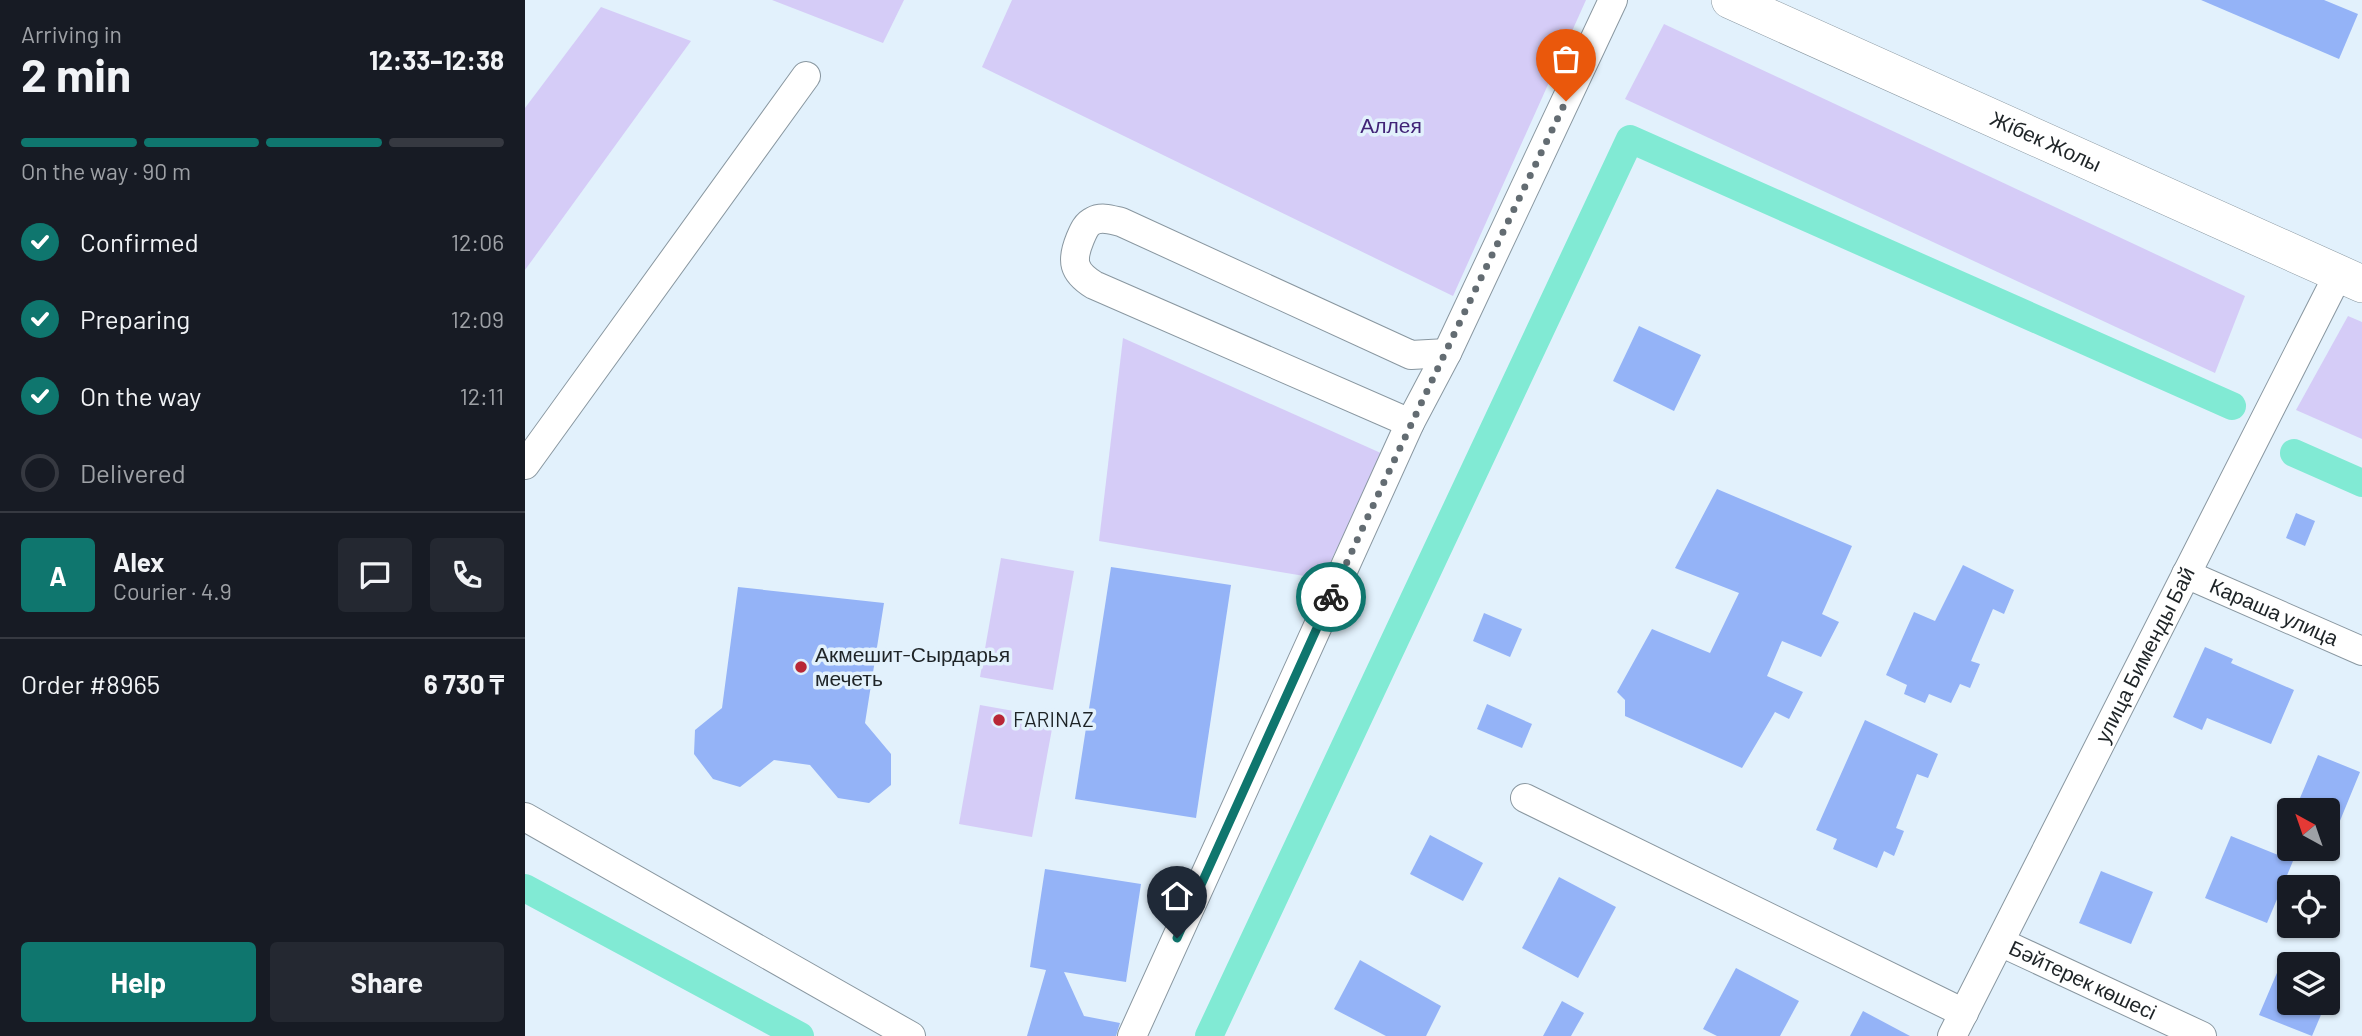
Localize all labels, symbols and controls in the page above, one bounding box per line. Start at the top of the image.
text: Arriving in [21,20,122,48]
pin [1536,29,1596,101]
icon: bag [1547,40,1585,78]
text: 12:33–12:38 [369,44,504,75]
text: 2 min [21,46,131,101]
street label: Жібек Жолы [1987,105,2105,176]
park label: Аллея [1360,112,1422,137]
text: On the way · 90 m [21,157,191,185]
icon: check [21,223,59,261]
text: Confirmed [80,226,199,257]
text: 12:06 [451,228,504,256]
icon: check [21,300,59,338]
text: Preparing [80,303,190,334]
text: 12:09 [451,305,504,333]
icon: check [21,377,59,415]
text: On the way [80,380,201,411]
text: 12:11 [460,382,504,410]
text: Delivered [80,457,186,488]
button: chat [338,538,412,612]
button: phone [430,538,504,612]
text: Alex [113,546,164,577]
text: A [49,560,67,591]
courier [1296,562,1366,632]
street label: улица Бименды Бай [2089,562,2199,747]
street label: Караша улица [2206,572,2343,650]
text: Courier · 4.9 [113,577,232,605]
icon: bike [1312,578,1350,616]
place label: Акмешит-Сырдарья мечеть [815,641,1010,690]
marker: Акмешит-Сырдарья мечеть [793,659,809,675]
text: Order #8965 [21,668,160,699]
text: 6 730 ₸ [424,668,504,699]
place label: FARINAZ [1013,706,1094,731]
marker: FARINAZ [991,712,1007,728]
north arrow [2277,798,2340,861]
map controls [2277,798,2340,1015]
pin [1147,866,1207,938]
button: locate [2277,875,2340,938]
icon: home [1158,877,1196,915]
street label: Бәйтерек көшесі [2005,934,2161,1024]
button: Help [21,942,256,1022]
button: Share [270,942,504,1022]
button: layers [2277,952,2340,1015]

